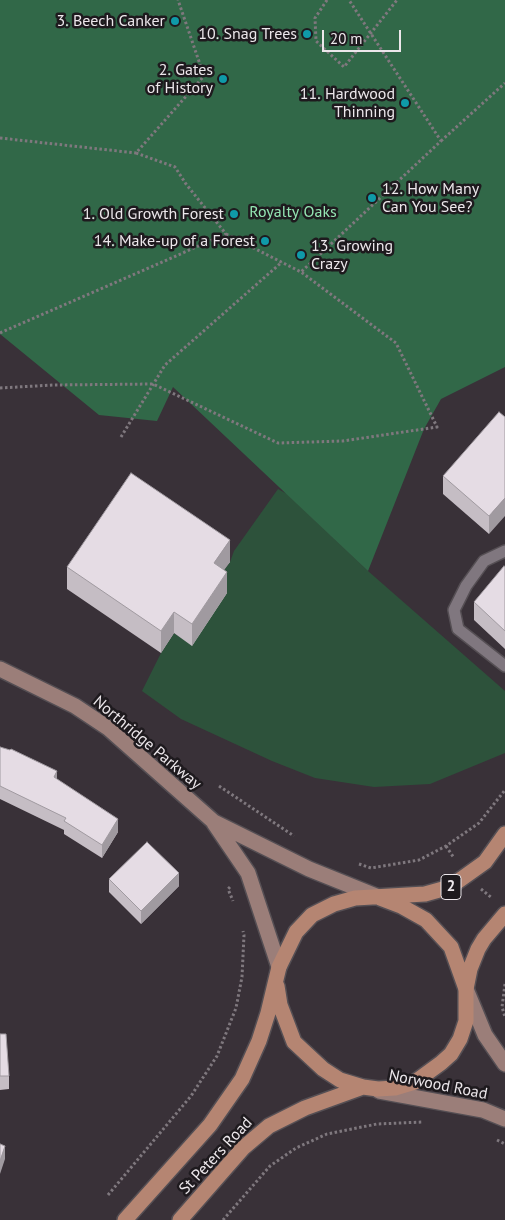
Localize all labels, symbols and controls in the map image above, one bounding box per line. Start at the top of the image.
place label: 3. Beech Canker [57,11,165,31]
marker: 3. Beech Canker [169,15,181,27]
scale bar [325,20,404,52]
place label: 10. Snag Trees [198,24,297,44]
marker: 10. Snag Trees [301,28,313,40]
text: 20 m [330,29,363,48]
place label: 2. Gates of History [147,60,213,98]
marker: 2. Gates of History [217,73,229,85]
place label: 11. Hardwood Thinning [300,84,395,122]
marker: 11. Hardwood Thinning [399,97,411,109]
place label: 12. How Many Can You See? [382,179,479,217]
marker: 12. How Many Can You See? [366,192,378,204]
park label: Royalty Oaks [249,202,337,222]
place label: 1. Old Growth Forest [83,204,224,224]
marker: 1. Old Growth Forest [228,208,240,220]
place label: 14. Make-up of a Forest [94,231,255,251]
marker: 14. Make-up of a Forest [259,235,271,247]
place label: 13. Growing Crazy [311,236,393,274]
marker: 13. Growing Crazy [295,249,307,261]
street label: Northridge Parkway [89,692,205,794]
road number: 2 [441,874,461,900]
street label: Norwood Road [387,1066,489,1104]
street label: St Peters Road [175,1113,257,1199]

